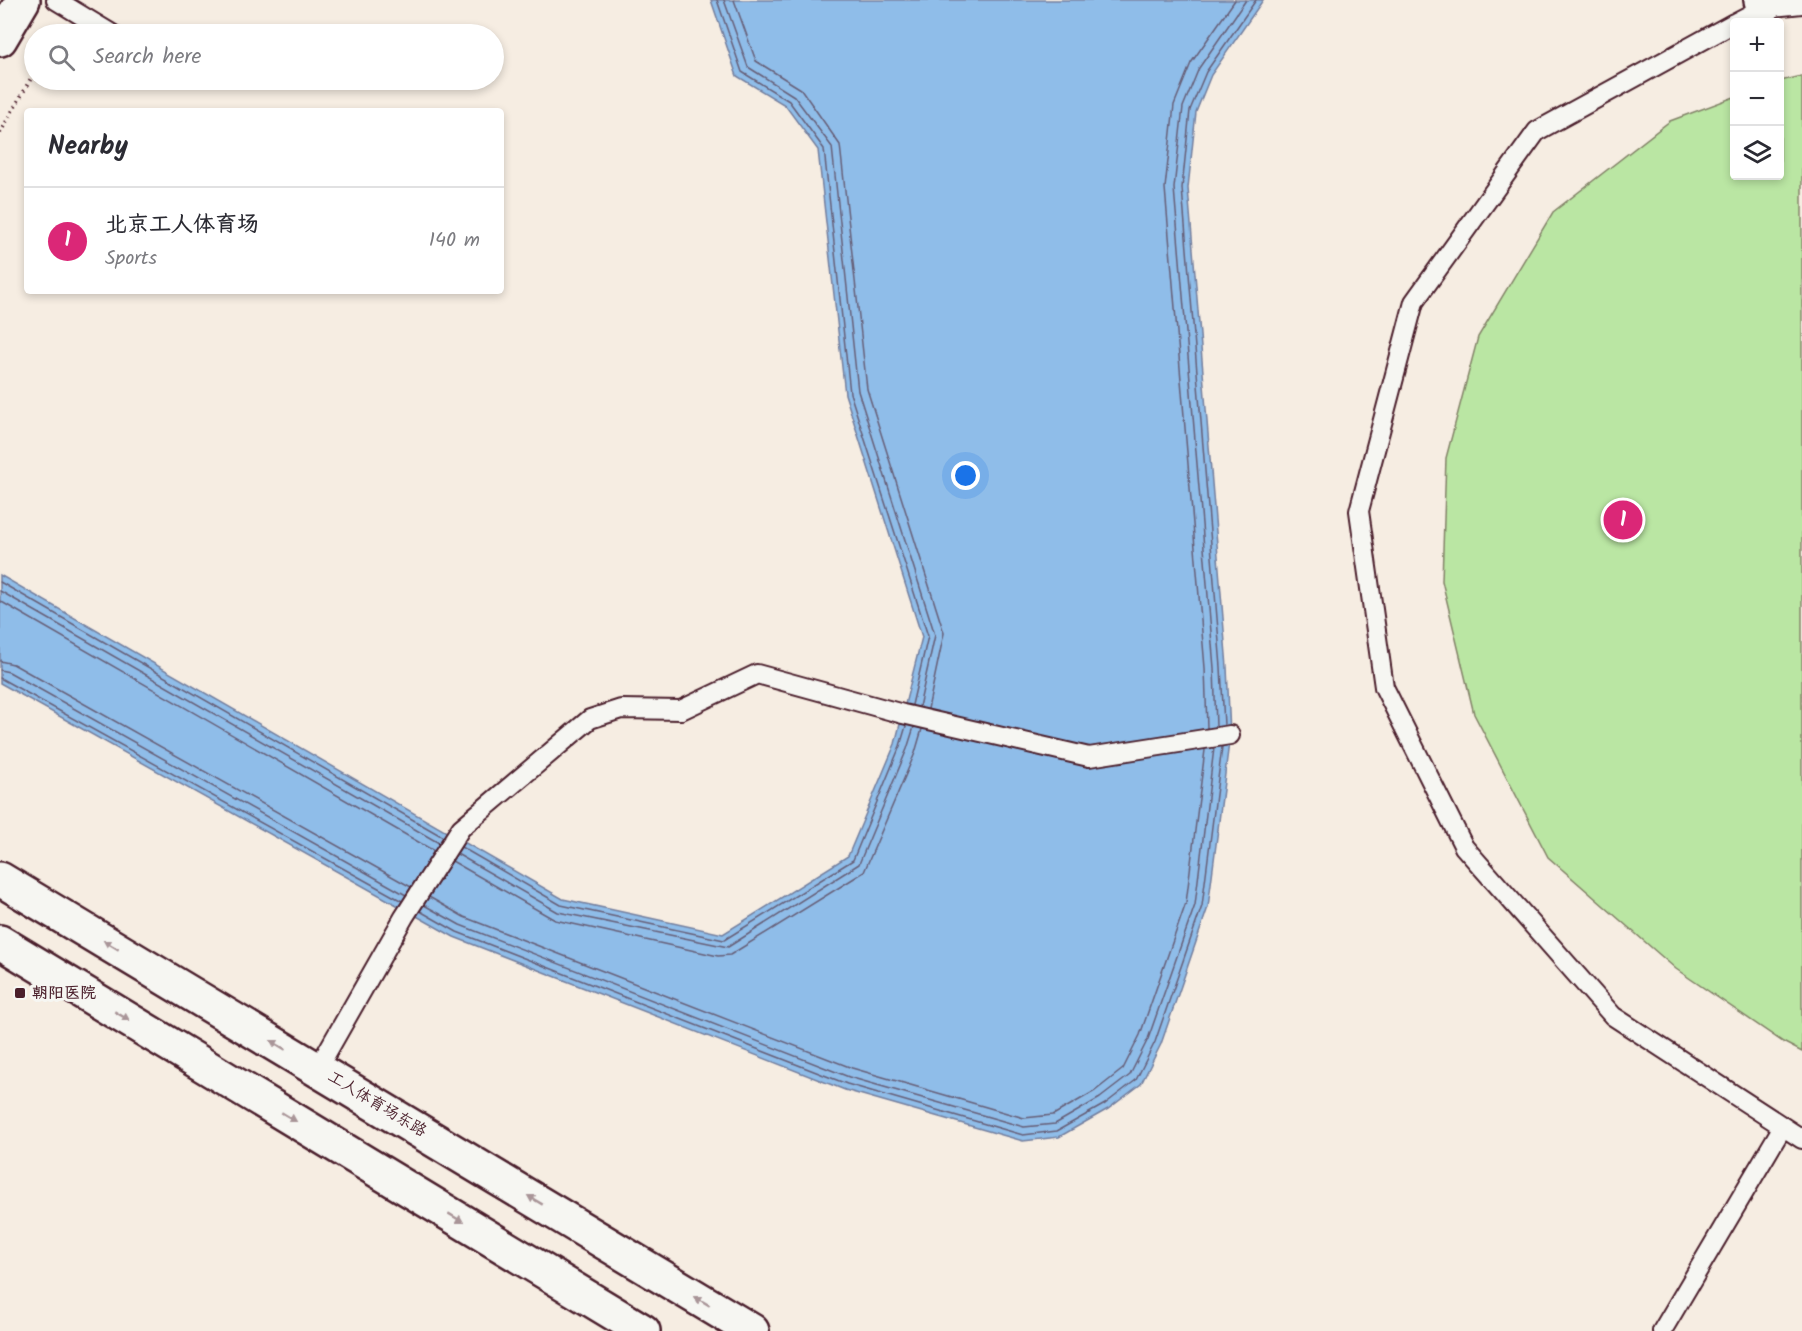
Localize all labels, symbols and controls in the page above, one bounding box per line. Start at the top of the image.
map controls [1730,18,1784,180]
button: + [1730,18,1784,72]
search box [24,24,504,90]
text: Search here [93,40,201,75]
icon: search [45,41,78,74]
button: − [1730,72,1784,126]
text: Nearby [48,126,128,168]
button: layers [1730,126,1784,180]
text: 北京工人体育场 [105,208,259,243]
text: 1 [64,225,71,257]
text: 140 m [429,225,480,257]
text: Sports [105,243,157,275]
your location [951,461,980,490]
pin: 1 [1604,498,1642,542]
one-way arrow [103,939,119,950]
place label: 朝阳医院 [32,981,96,1006]
marker: 朝阳医院 [13,986,27,1000]
one-way arrow [114,1011,130,1022]
one-way arrow [270,1039,286,1050]
street label: 工人体育场东路 [323,1064,431,1144]
one-way arrow [281,1112,298,1122]
one-way arrow [527,1194,543,1205]
one-way arrow [448,1213,465,1223]
one-way arrow [694,1295,710,1306]

